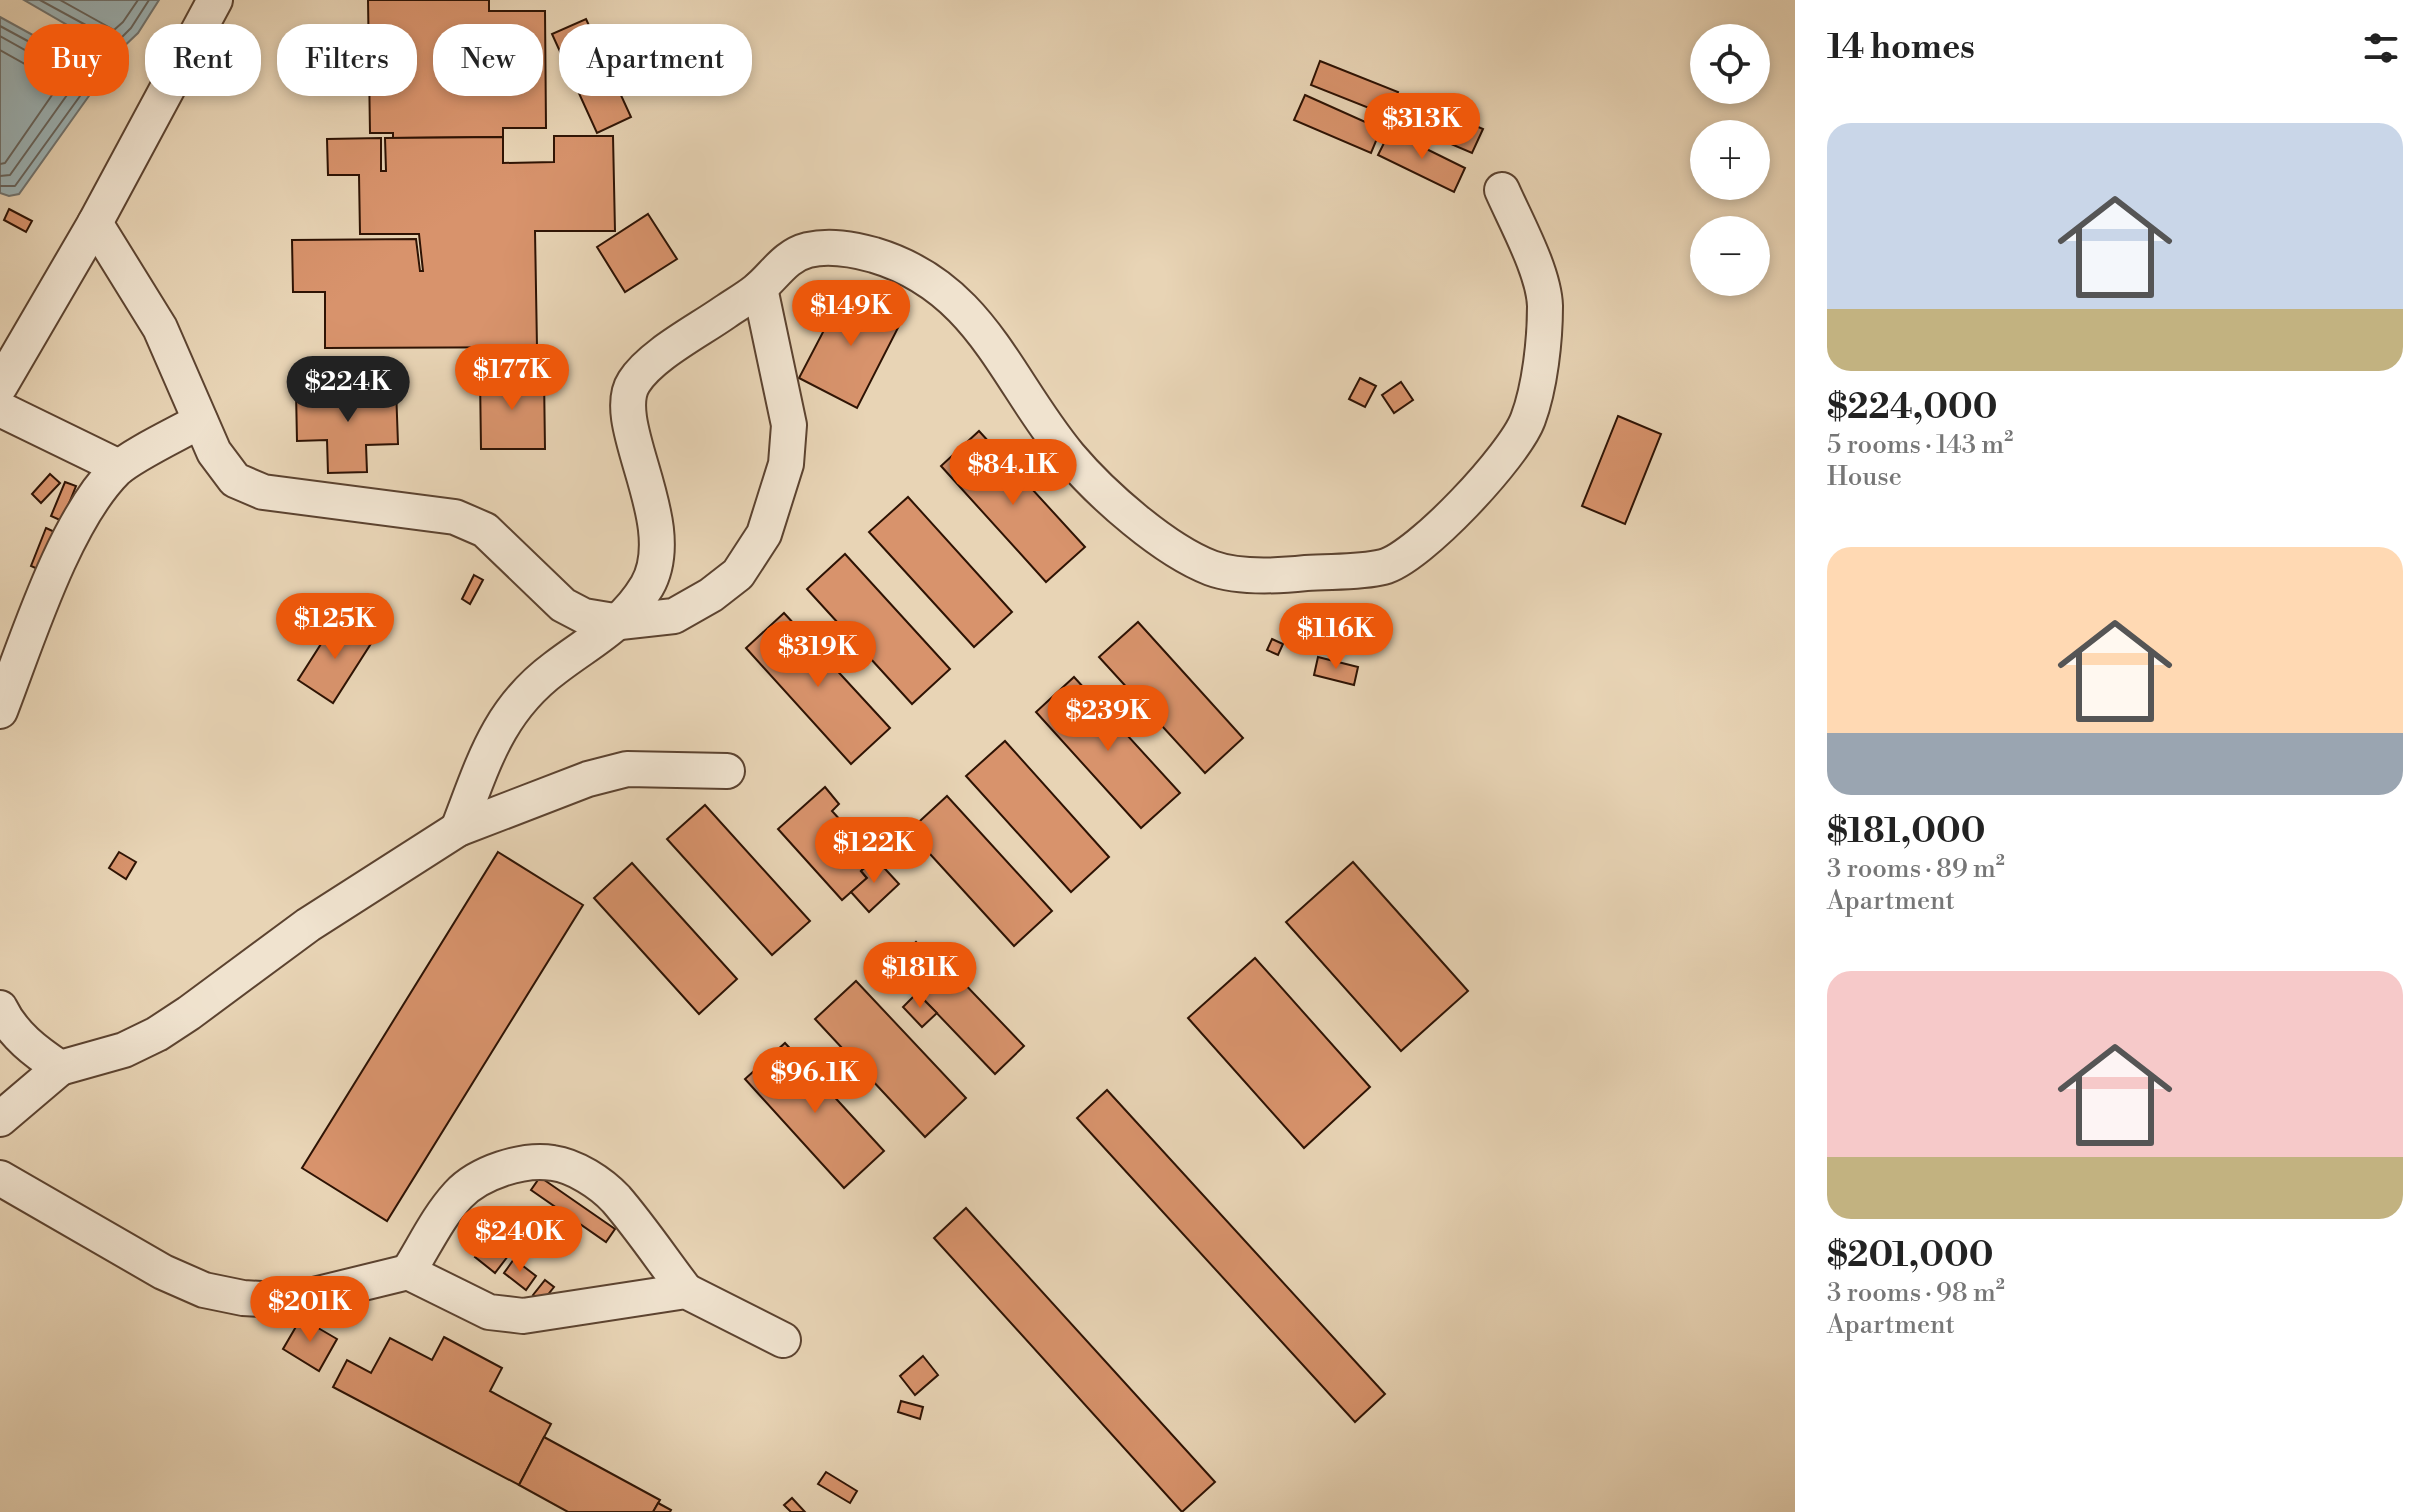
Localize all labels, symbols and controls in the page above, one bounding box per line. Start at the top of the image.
chip: Buy [24,24,129,96]
chip: Rent [145,24,261,96]
chip: Filters [277,24,417,96]
chip: New [433,24,543,96]
chip: Apartment [559,24,752,96]
map controls [1690,24,1770,296]
button: locate [1690,24,1770,104]
icon: filters [2359,26,2403,70]
text: 14 homes [1827,27,1975,69]
pin: $313K [1366,93,1478,161]
text: $313K [1382,103,1462,135]
button: + [1690,120,1770,200]
icon: home [2043,175,2187,319]
button: − [1690,216,1770,296]
pin: $149K [795,280,907,348]
text: $149K [810,290,892,322]
pin: $177K [456,344,568,412]
text: $177K [473,354,551,386]
pin: $224K [292,356,404,424]
text: $224K [305,366,391,398]
text: $224,000 [1827,387,1997,429]
text: 5 rooms · 143 m² [1827,429,2013,461]
pin: $84.1K [948,439,1078,507]
text: $84.1K [968,449,1058,481]
text: House [1827,461,1902,493]
pin: $125K [279,593,391,661]
icon: home [2043,599,2187,743]
text: $125K [294,603,376,635]
pin: $116K [1280,603,1392,671]
text: $116K [1297,613,1375,645]
pin: $319K [762,621,874,689]
text: $319K [778,631,858,663]
pin: $239K [1052,685,1164,753]
text: $239K [1066,695,1150,727]
text: $181,000 [1827,811,1985,853]
pin: $122K [818,817,930,885]
text: $122K [833,827,915,859]
text: 3 rooms · 89 m² [1827,853,2005,885]
text: Apartment [1827,885,1955,917]
pin: $181K [864,942,976,1010]
text: $181K [881,952,959,984]
icon: home [2043,1023,2187,1167]
pin: $96.1K [750,1047,880,1115]
text: $96.1K [770,1057,860,1089]
pin: $240K [464,1206,576,1274]
text: $240K [475,1216,565,1248]
text: $201,000 [1827,1235,1993,1277]
pin: $201K [254,1276,366,1344]
text: 3 rooms · 98 m² [1827,1277,2005,1309]
text: $201K [268,1286,352,1318]
text: Apartment [1827,1309,1955,1341]

